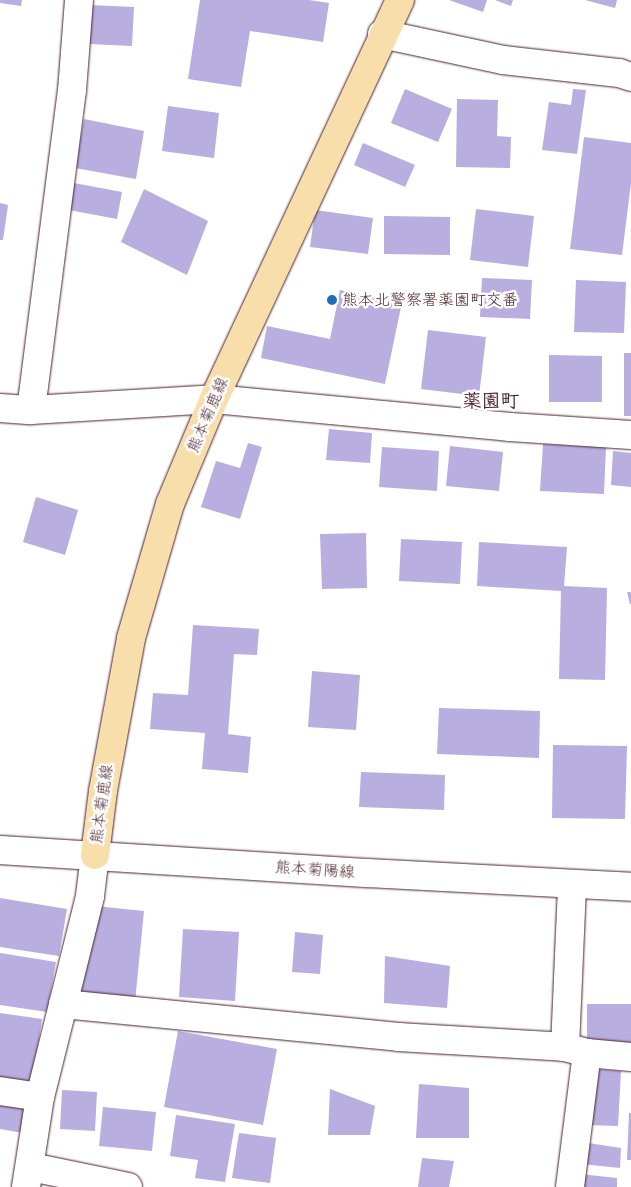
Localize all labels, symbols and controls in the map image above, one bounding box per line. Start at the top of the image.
place label: 熊本北警察署薬園町交番 [342,290,518,310]
marker: 熊本北警察署薬園町交番 [326,294,338,306]
street label: 熊本菊鹿線 [184,374,232,456]
district label: 薬園町 [463,390,519,412]
street label: 熊本菊鹿線 [87,763,117,845]
street label: 熊本菊陽線 [274,858,356,882]

